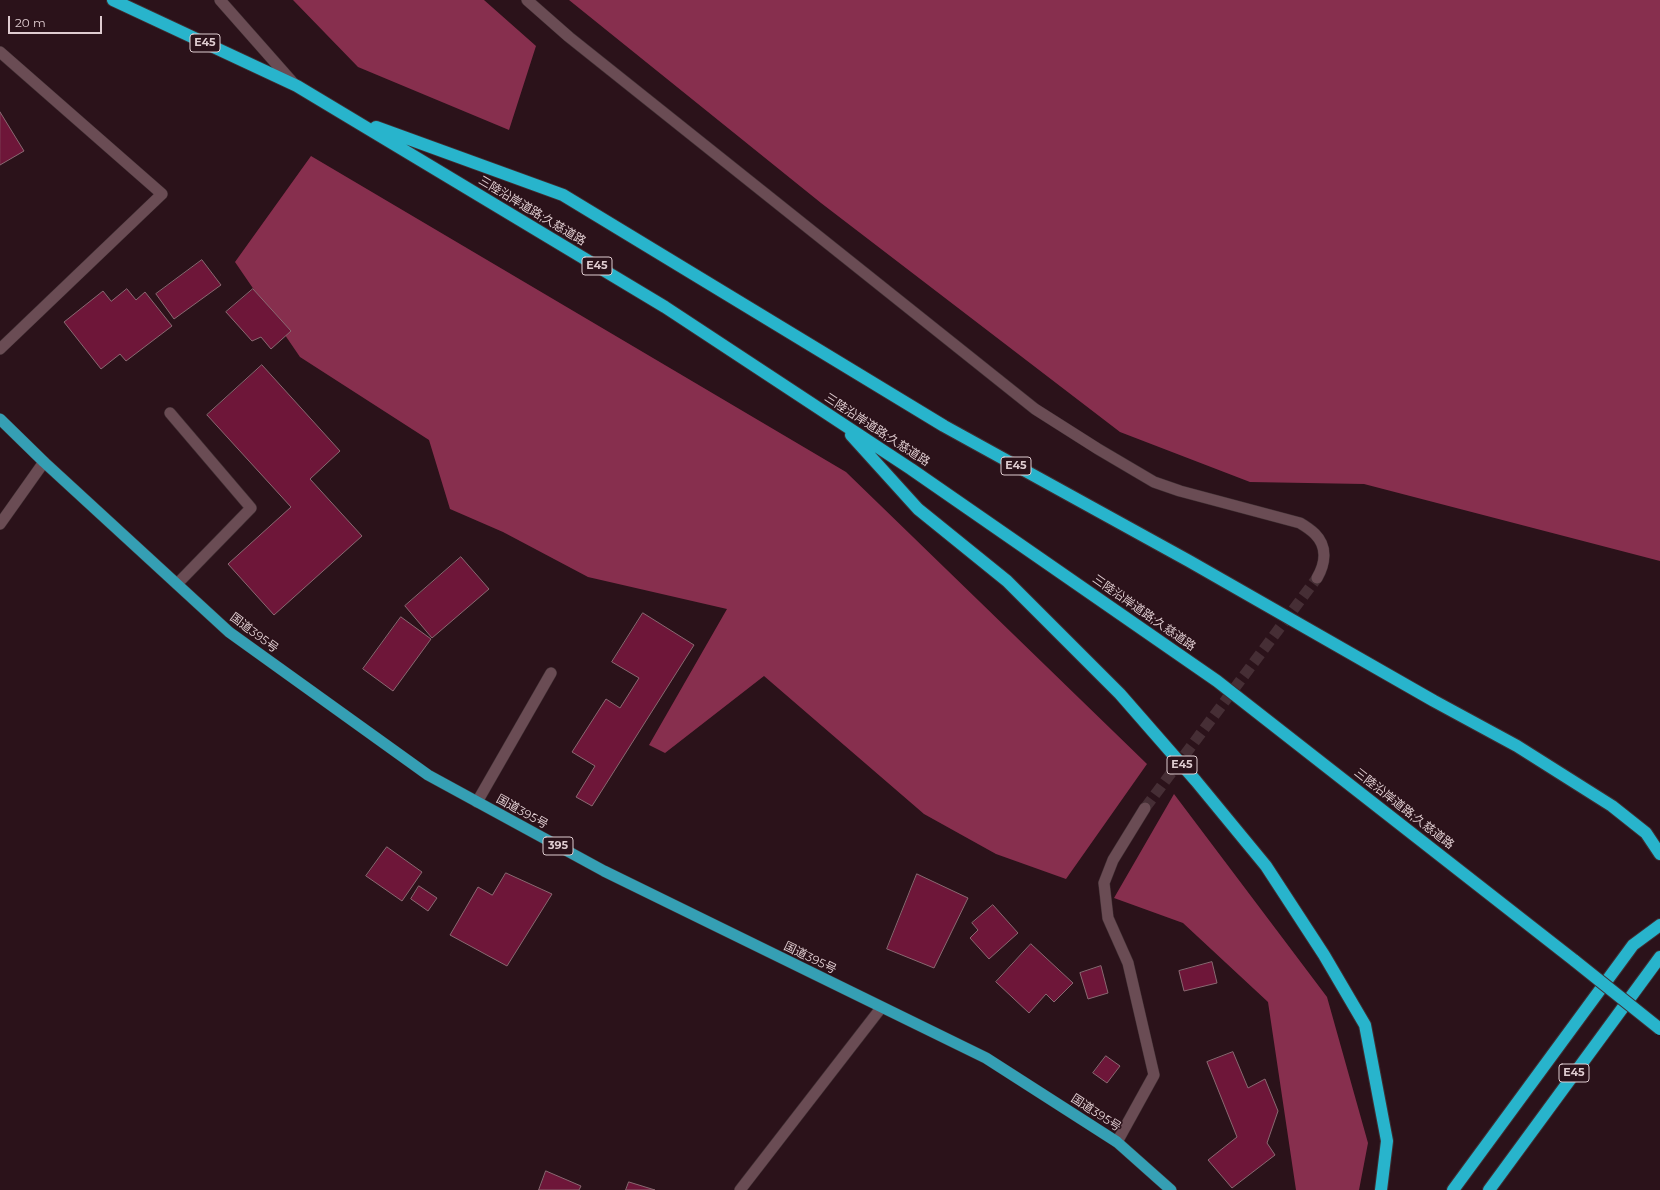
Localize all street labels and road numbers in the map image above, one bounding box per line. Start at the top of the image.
road number: E45 [190,34,220,52]
street label: 三陸沿岸道路;久慈道路 [476,173,588,249]
road number: E45 [582,257,612,275]
street label: 三陸沿岸道路;久慈道路 [822,391,932,469]
road number: E45 [1001,457,1031,475]
street label: 三陸沿岸道路;久慈道路 [1090,572,1198,654]
street label: 国道395号 [227,610,281,656]
road number: E45 [1167,756,1197,774]
street label: 三陸沿岸道路;久慈道路 [1351,766,1457,852]
street label: 国道395号 [494,792,550,832]
road number: 395 [543,837,573,855]
street label: 国道395号 [781,939,839,977]
road number: E45 [1559,1064,1589,1082]
street label: 国道395号 [1068,1091,1124,1135]

